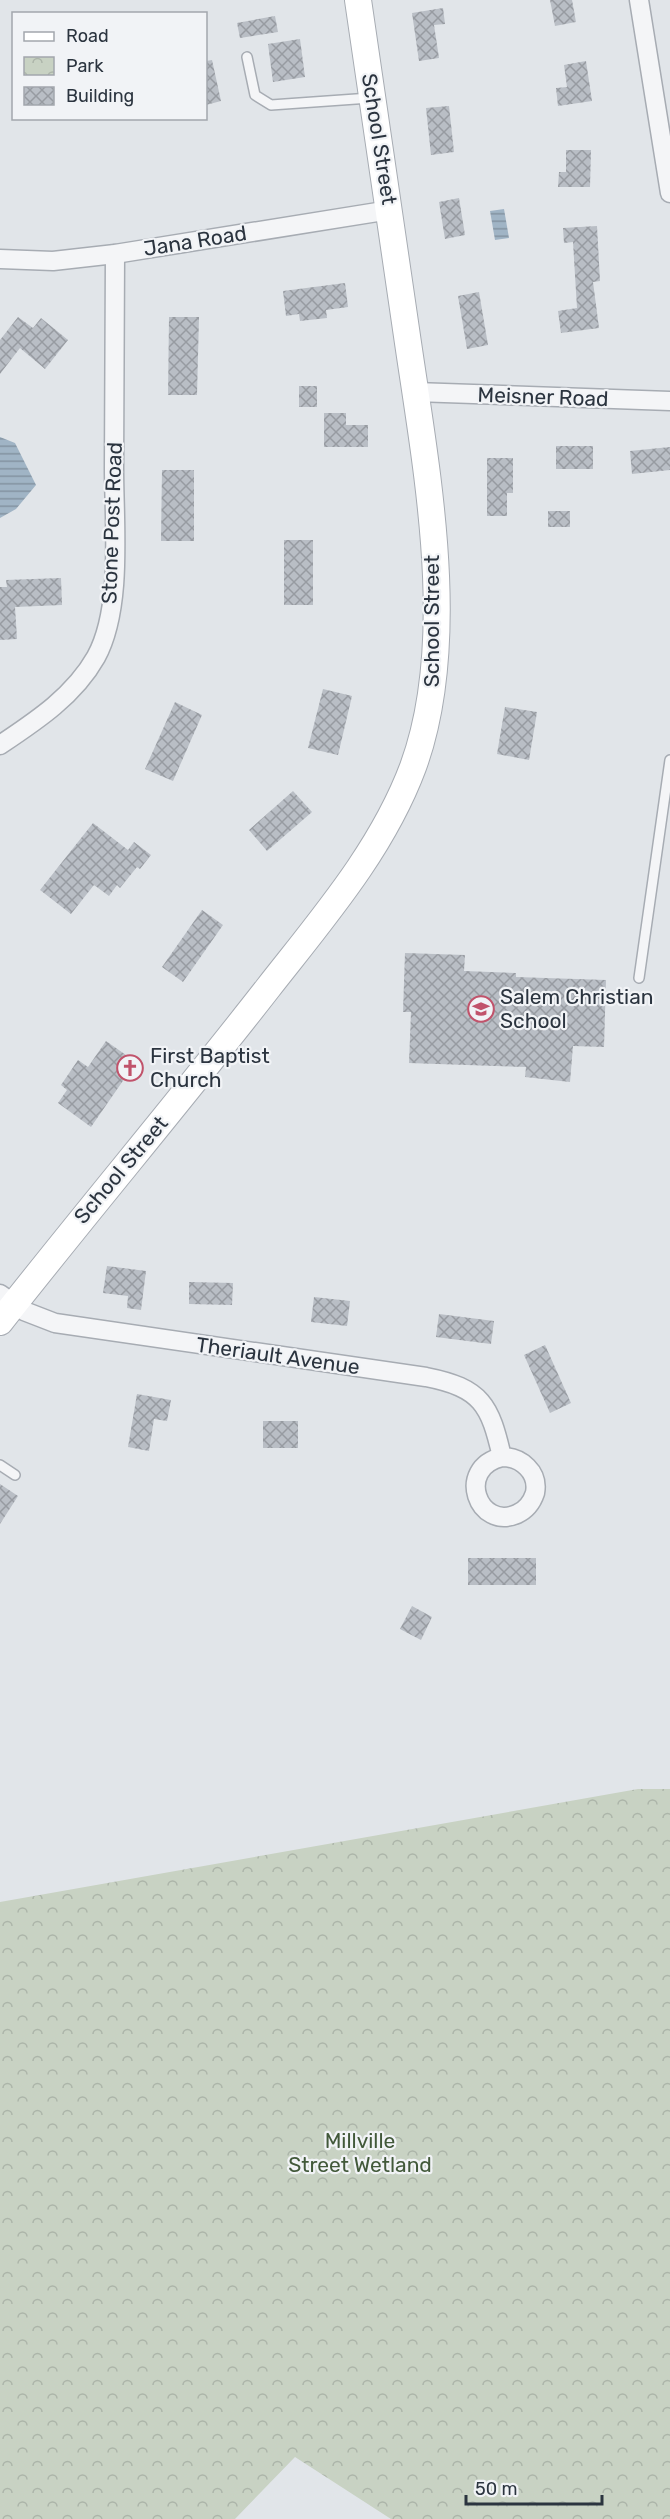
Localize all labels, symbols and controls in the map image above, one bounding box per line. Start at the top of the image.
legend [12,12,207,120]
text: Road [66,25,109,47]
text: Park [66,55,104,77]
street label: School Street [357,72,402,206]
text: Building [66,85,134,107]
street label: Jana Road [142,220,248,261]
street label: Meisner Road [477,382,609,411]
street label: Stone Post Road [96,442,127,604]
street label: School Street [419,555,444,687]
place label: Salem Christian School [500,984,653,1033]
school or university icon: Salem Christian School [466,994,496,1024]
place label: First Baptist Church [150,1043,270,1092]
church icon: First Baptist Church [115,1053,145,1083]
street label: School Street [68,1111,173,1228]
street label: Theriault Avenue [195,1332,362,1379]
park label: Millville Street Wetland [288,2128,432,2177]
scale bar [466,2468,602,2506]
text: 50 m [475,2478,518,2500]

